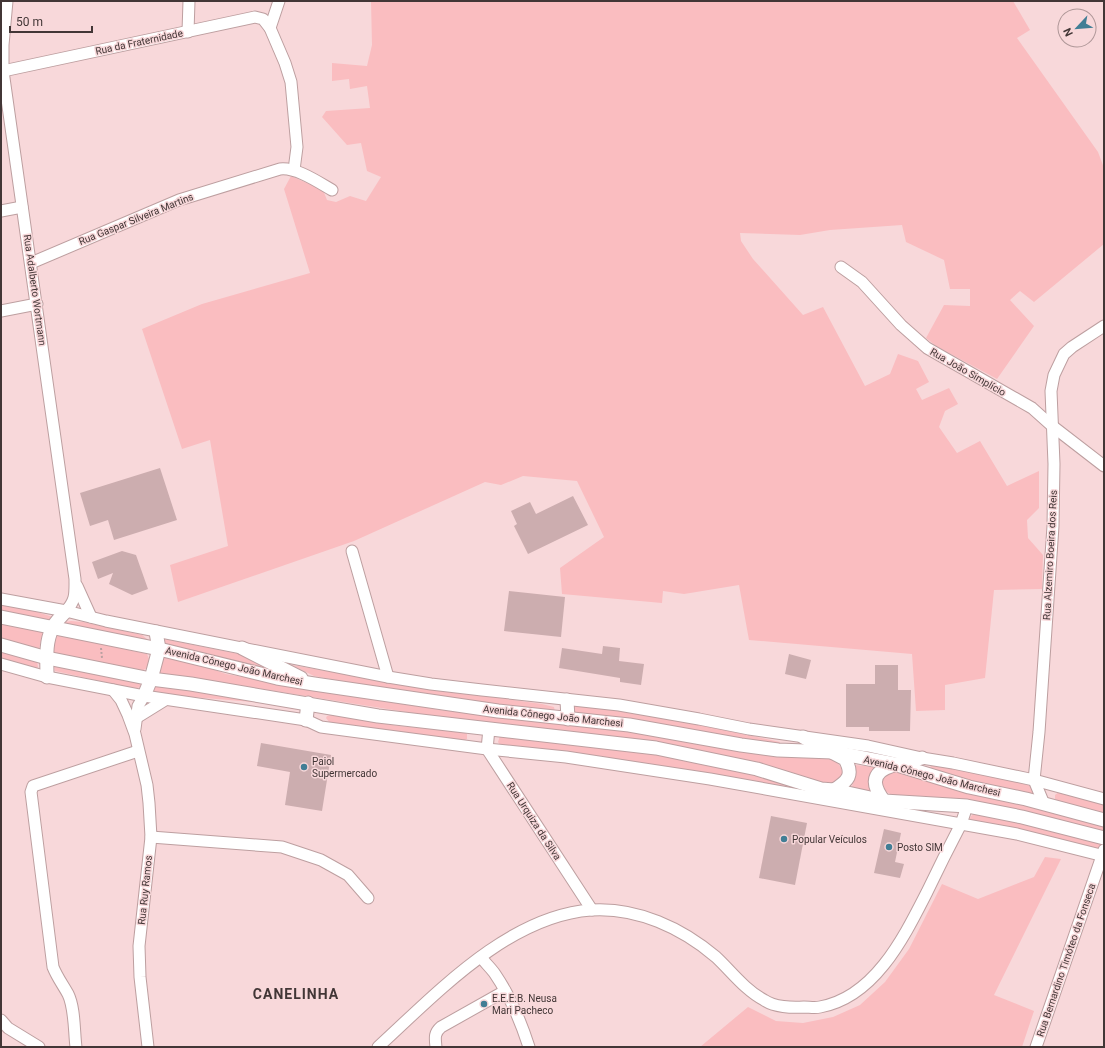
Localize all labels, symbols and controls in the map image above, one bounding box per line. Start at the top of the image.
scale bar [10,8,92,34]
north arrow [1057,8,1097,48]
text: 50 m [16,15,43,29]
text: N [1061,26,1076,39]
street label: Rua da Fraternidade [94,27,184,57]
street label: Rua Gaspar Silveira Martins [77,191,195,247]
street label: Rua Adalberto Wortmann [22,234,48,346]
street label: Rua João Simplício [928,346,1008,398]
street label: Rua Alzemiro Boeira dos Reis [1041,490,1059,620]
street label: Avenida Cônego João Marchesi [164,645,304,687]
street label: Avenida Cônego João Marchesi [482,703,624,729]
street label: Avenida Cônego João Marchesi [862,754,1002,798]
place label: Paiol Supermercado [312,756,377,779]
marker: Paiol Supermercado [299,762,309,772]
street label: Rua Urquiza da Silva [505,780,563,862]
marker: Popular Veículos [779,834,789,844]
place label: Popular Veículos [792,834,867,845]
marker: Posto SIM [884,842,894,852]
place label: Posto SIM [897,842,943,853]
street label: Rua Ruy Ramos [136,855,154,925]
street label: Rua Bernardino Timóteo da Fonseca [1035,882,1097,1038]
district label: CANELINHA [253,986,339,1002]
place label: E.E.E.B. Neusa Mari Pacheco [492,993,557,1016]
marker: E.E.E.B. Neusa Mari Pacheco [479,999,489,1009]

